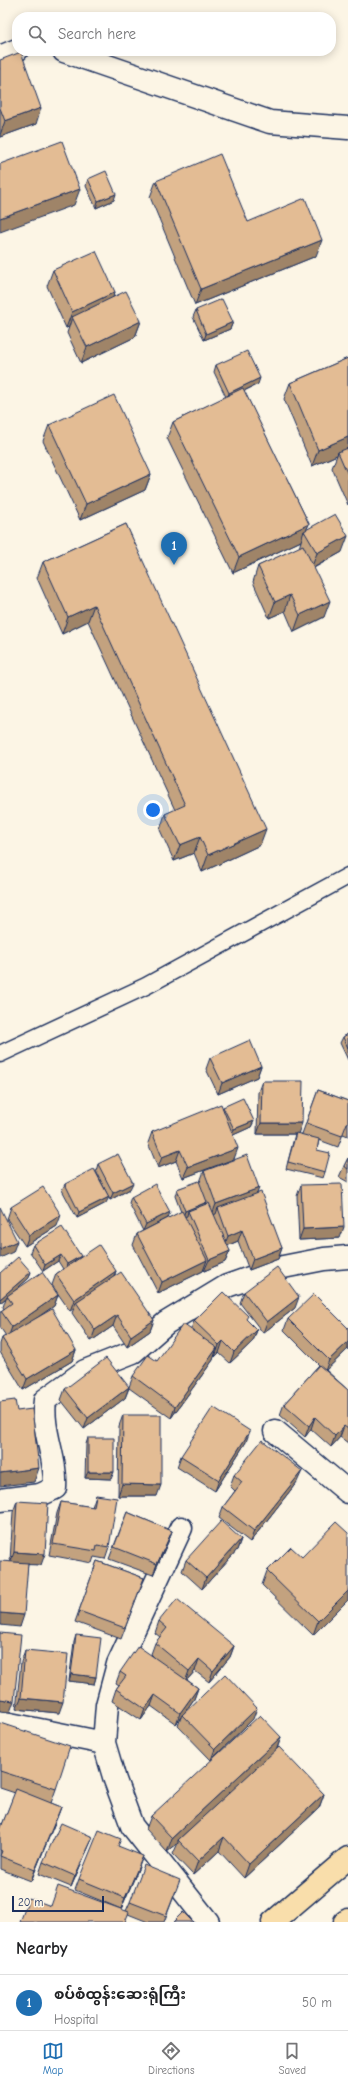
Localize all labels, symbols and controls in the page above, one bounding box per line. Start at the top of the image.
search box [12,12,336,56]
icon: search [26,23,48,45]
text: Search here [58,25,136,43]
pin: 1 [161,532,187,565]
your location [143,800,163,820]
scale bar [12,1894,104,1913]
text: 20 m [18,1896,43,1909]
text: Nearby [16,1939,67,1958]
text: စပ်စံထွန်းဆေးရုံကြီး [54,1985,186,2003]
text: 1 [26,1995,32,2010]
text: 50 m [302,1995,332,2010]
text: Hospital [54,2012,98,2027]
tab: Map [42,2040,64,2077]
tab: Directions [148,2040,195,2077]
tab: Saved [279,2040,306,2077]

